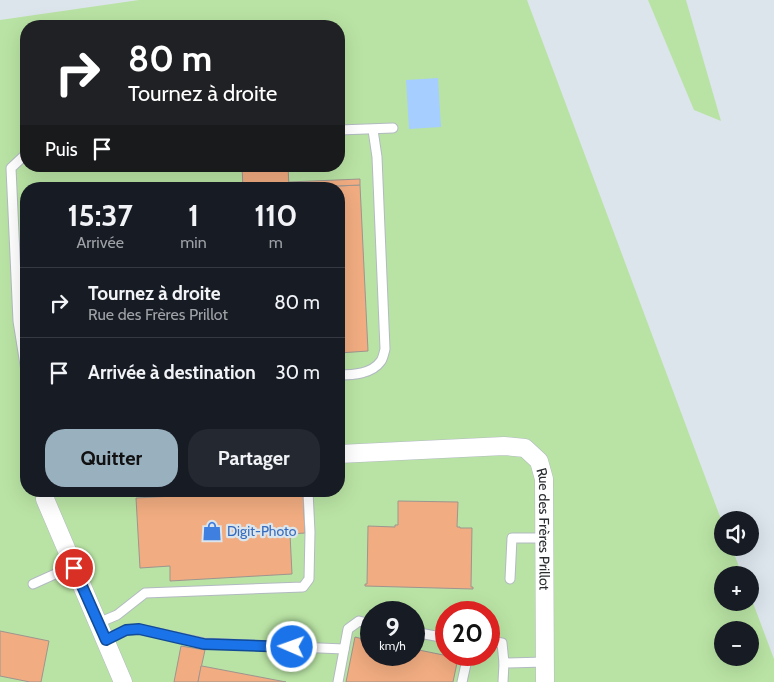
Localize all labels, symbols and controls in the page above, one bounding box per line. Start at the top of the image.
text: 80 m [128,37,212,80]
icon: right [45,40,110,105]
text: Tournez à droite [128,80,277,107]
icon: arrive [88,135,116,163]
text: Puis [45,138,78,161]
text: 15:37 [67,197,133,234]
text: 1 [188,197,199,234]
text: 110 [254,197,297,234]
text: Arrivée [76,233,124,252]
text: min [180,233,207,252]
text: m [269,233,283,252]
text: Tournez à droite [88,282,221,305]
icon: right [45,289,73,317]
text: 80 m [274,291,320,314]
text: Rue des Frères Prillot [88,305,228,324]
icon: arrive [45,359,73,387]
text: Arrivée à destination [88,361,256,384]
text: 30 m [276,361,320,384]
button: Quitter [45,429,178,487]
button: Partager [188,429,320,487]
street label: Rue des Frères Prillot [532,466,554,591]
map controls [714,511,759,666]
button: sound [714,511,759,556]
shop icon: Digit-Photo [201,520,223,542]
place label: Digit-Photo [227,522,297,540]
pin [53,547,95,589]
icon: arrive [60,554,88,582]
button: + [714,566,759,611]
speed limit sign: 20 [435,601,500,666]
text: 9 [385,612,400,642]
position arrow [265,620,317,672]
button: − [714,621,759,666]
text: km/h [379,638,406,653]

